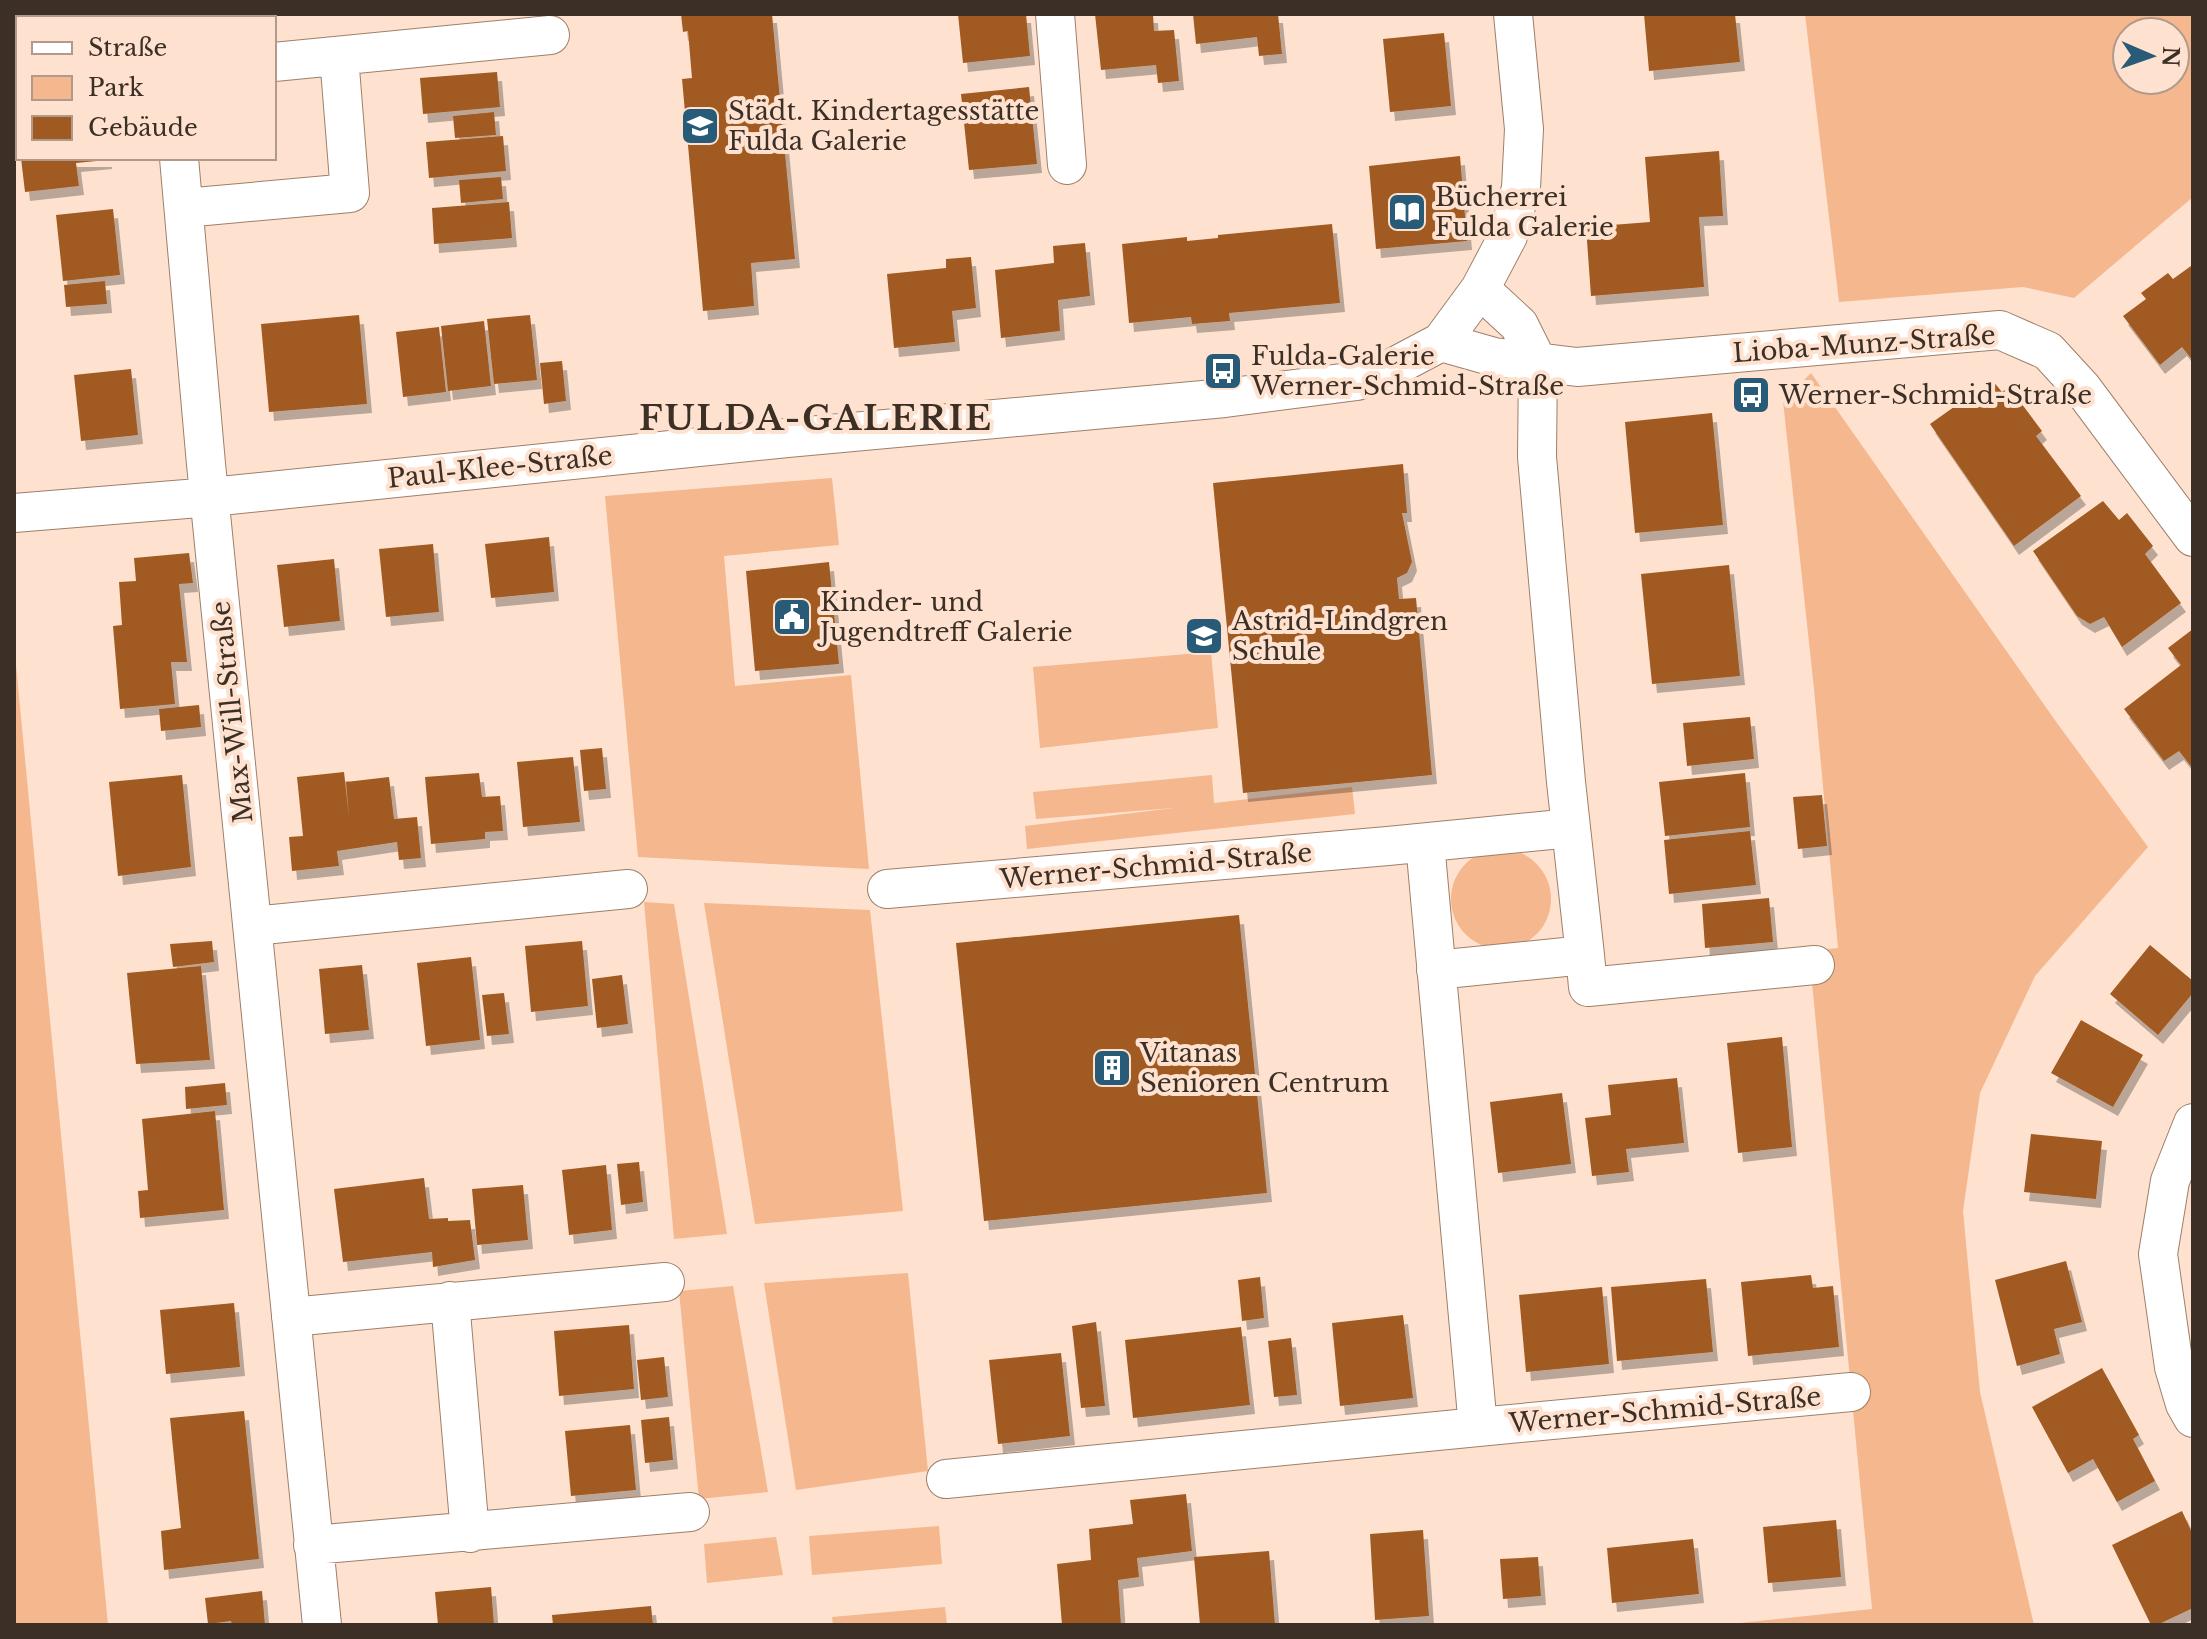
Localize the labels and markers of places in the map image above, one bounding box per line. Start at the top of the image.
place label: Städt. Kindertagesstätte Fulda Galerie [728,95,1039,157]
school or university icon: Städt. Kindertagesstätte Fulda Galerie [679,105,721,147]
place label: Bücherrei Fulda Galerie [1435,181,1614,243]
library icon: Bücherrei Fulda Galerie [1386,191,1428,233]
place label: Fulda-Galerie Werner-Schmid-Straße [1250,340,1564,402]
bus stop icon: Fulda-Galerie Werner-Schmid-Straße [1202,350,1244,392]
bus stop icon: Werner-Schmid-Straße [1730,374,1772,416]
place label: Werner-Schmid-Straße [1778,379,2092,411]
place label: Kinder- und Jugendtreff Galerie [817,586,1073,648]
public building icon: Kinder- und Jugendtreff Galerie [771,596,813,638]
place label: Astrid-Lindgren Schule [1231,605,1448,667]
school or university icon: Astrid-Lindgren Schule [1183,615,1225,657]
place label: Vitanas Senioren Centrum [1139,1037,1389,1099]
building icon: Vitanas Senioren Centrum [1091,1047,1133,1089]

